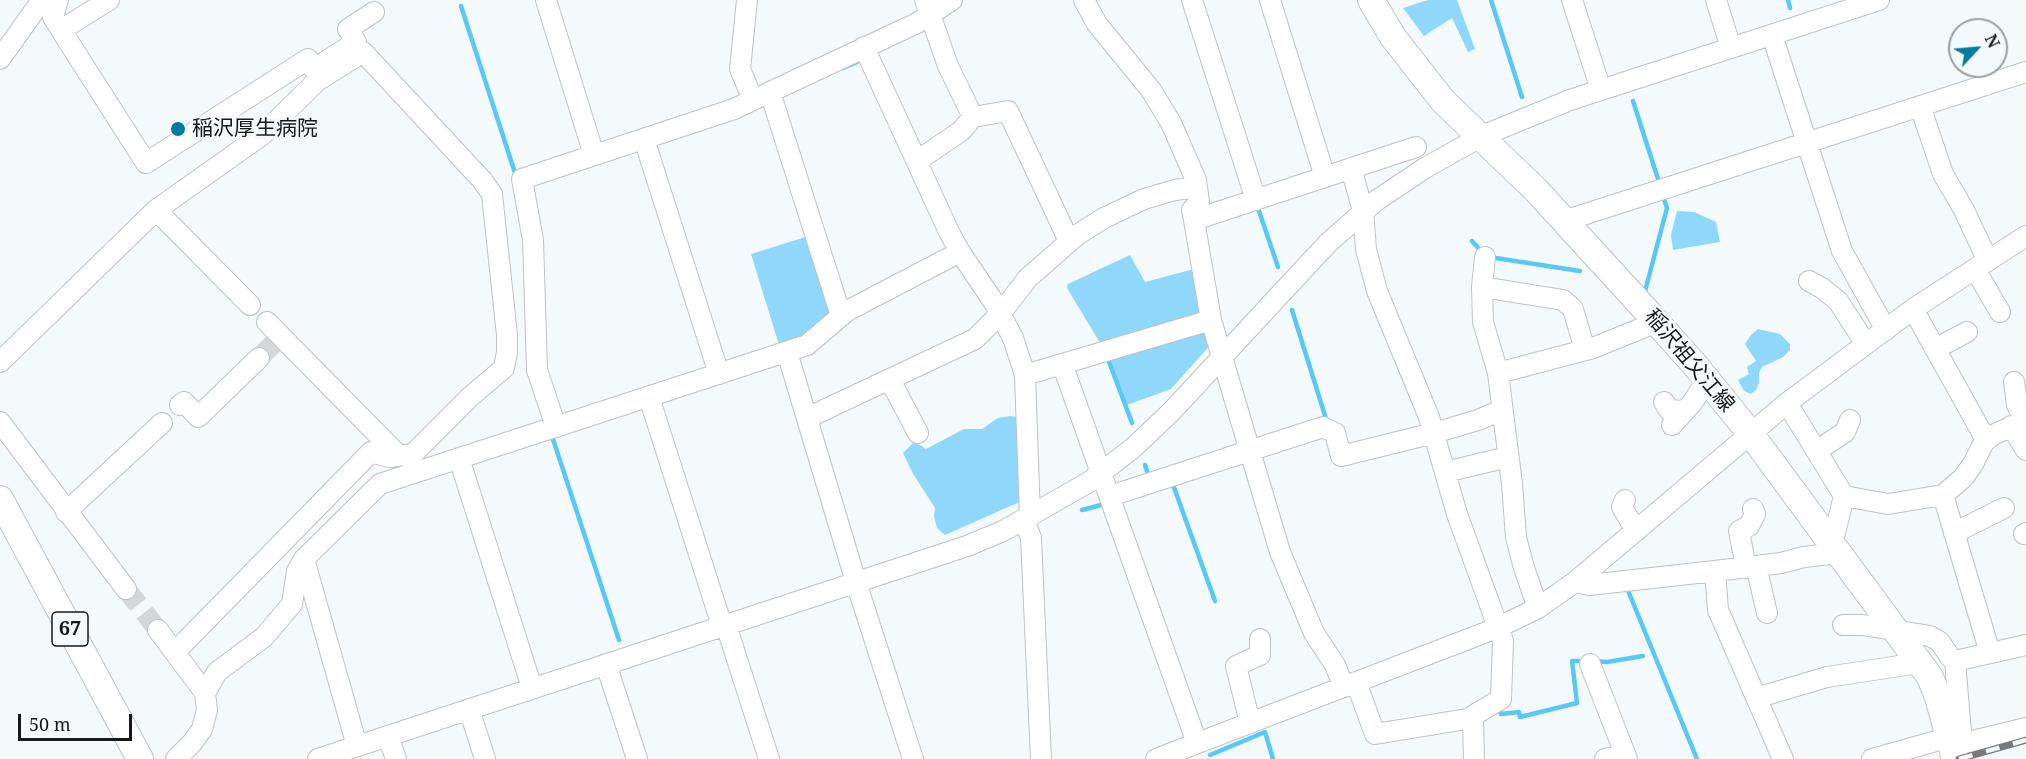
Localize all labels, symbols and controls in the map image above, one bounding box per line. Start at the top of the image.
north arrow [1948,18,2008,78]
text: N [1980,30,2005,51]
place label: 稲沢厚生病院 [192,116,318,142]
marker: 稲沢厚生病院 [169,120,187,138]
street label: 稲沢祖父江線 [1639,305,1739,417]
road number: 67 [52,612,88,646]
scale bar [21,702,135,740]
text: 50 m [29,712,71,736]

